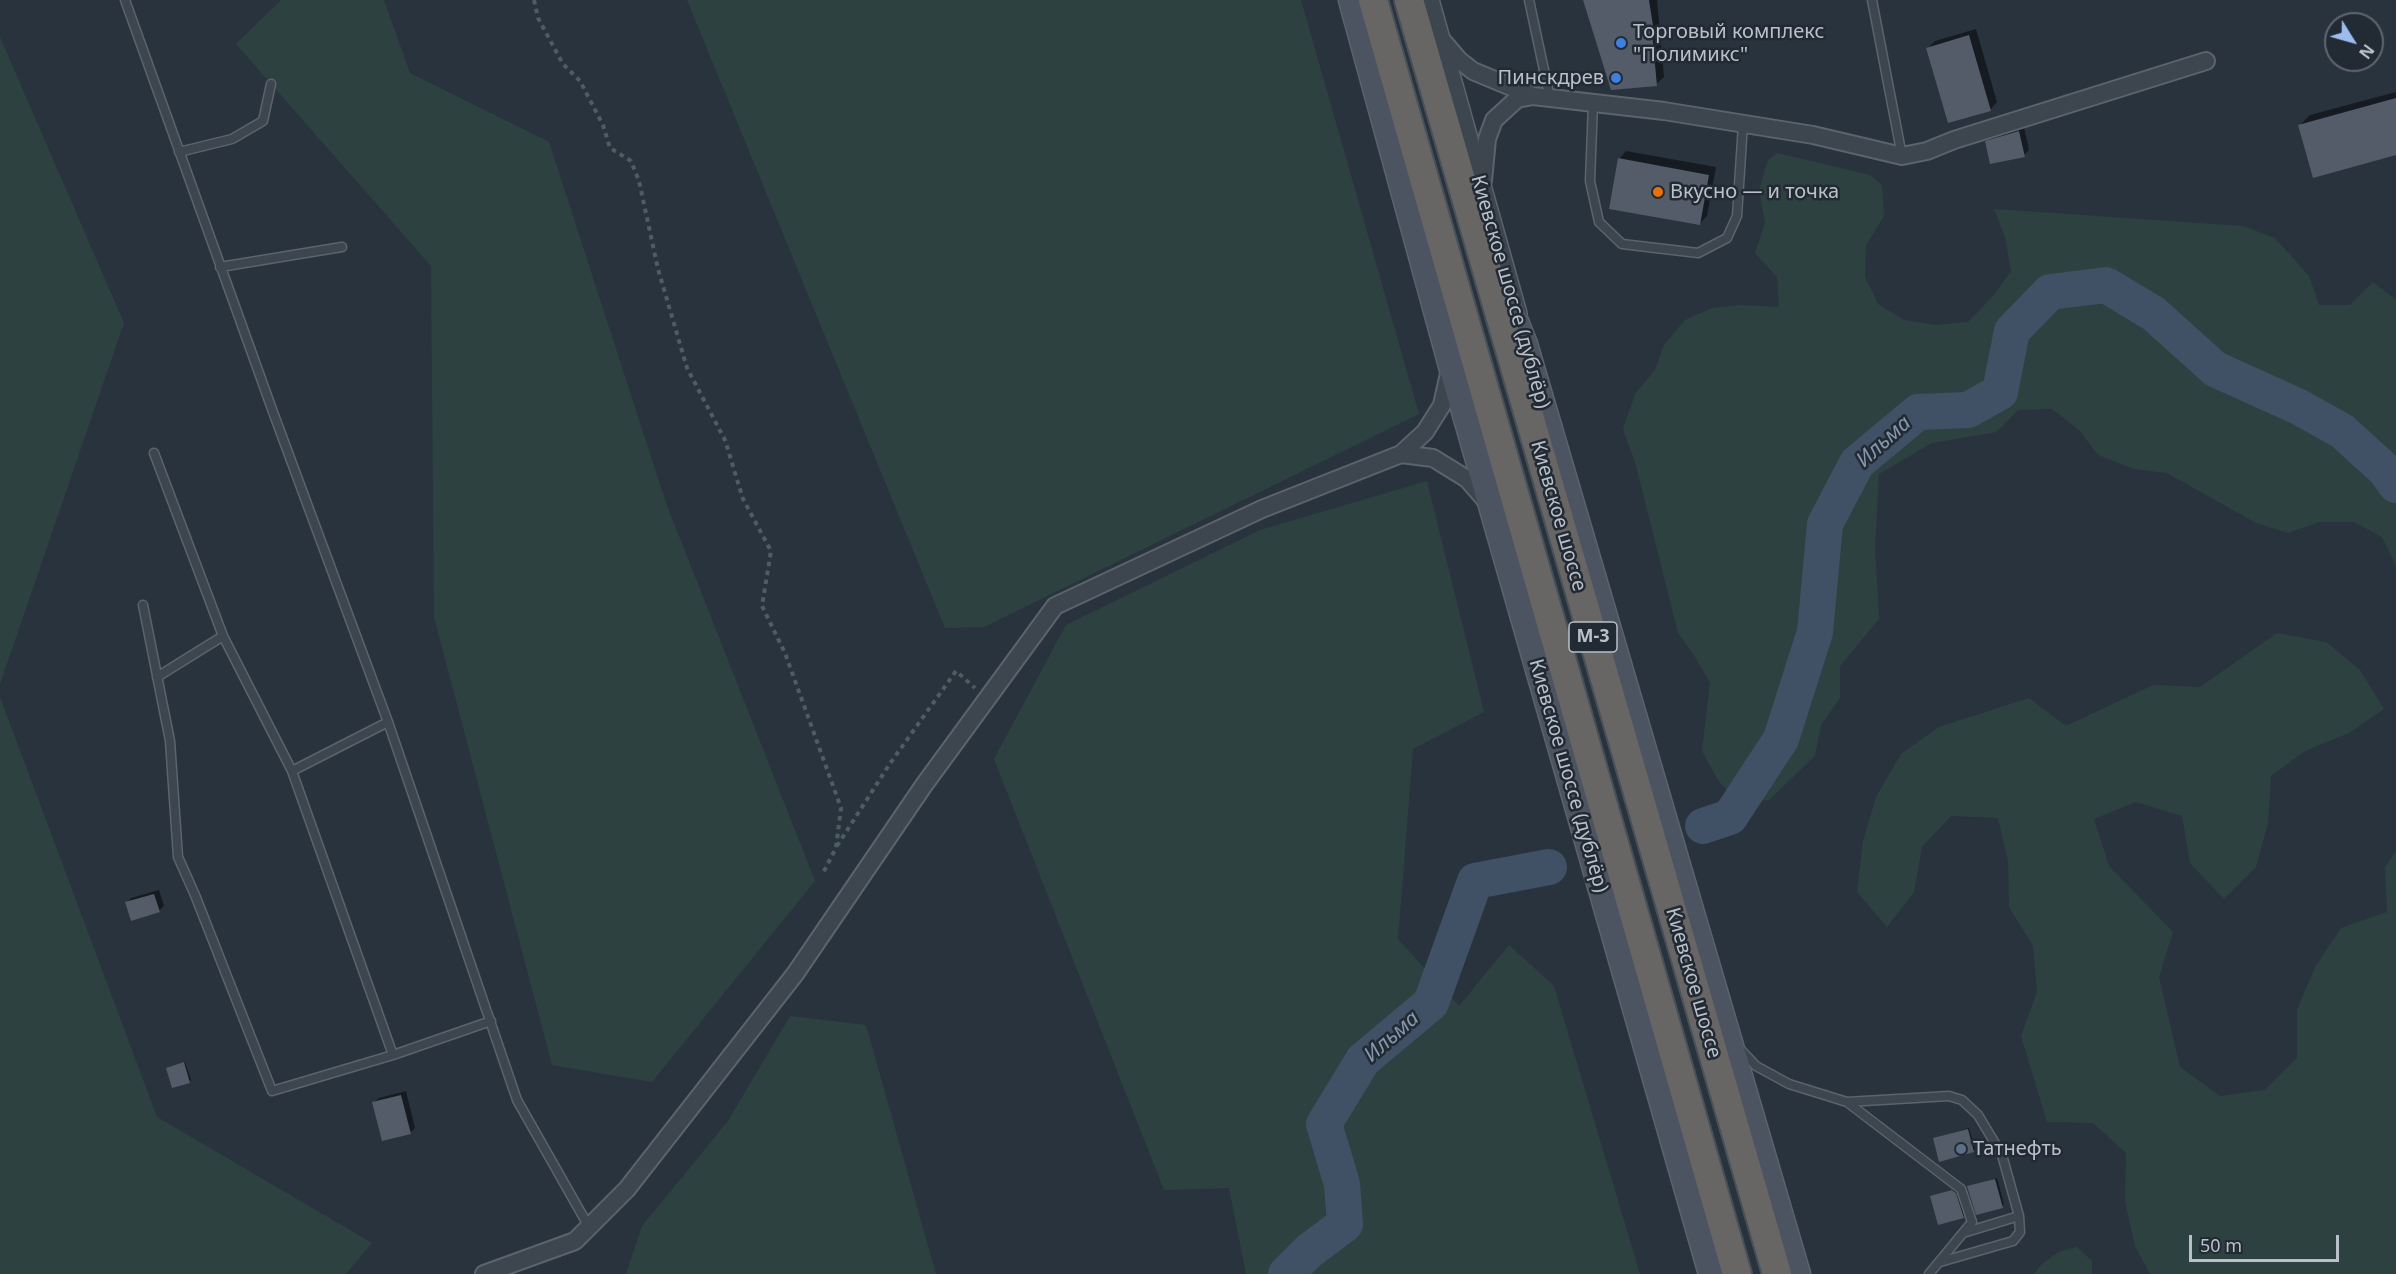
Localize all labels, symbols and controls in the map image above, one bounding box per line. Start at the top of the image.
north arrow [2324,12,2384,72]
place label: Торговый комплекс "Полимикс" [1633,20,1824,67]
marker: Торговый комплекс "Полимикс" [1614,36,1628,50]
text: N [2354,40,2379,63]
place label: Пинскдрев [1498,66,1604,90]
marker: Пинскдрев [1609,71,1623,85]
street label: Киевское шоссе (дублёр) [1465,172,1555,412]
place label: Вкусно — и точка [1670,180,1839,204]
marker: Вкусно — и точка [1651,185,1665,199]
water label: Ильма [1852,411,1916,473]
street label: Киевское шоссе [1525,438,1591,594]
road number: М-3 [1569,622,1617,652]
street label: Киевское шоссе (дублёр) [1523,656,1613,896]
street label: Киевское шоссе [1660,905,1726,1061]
water label: Ильма [1359,1006,1425,1068]
place label: Татнефть [1973,1137,2062,1161]
marker: Татнефть [1954,1142,1968,1156]
scale bar [2192,1223,2342,1261]
text: 50 m [2200,1233,2242,1257]

